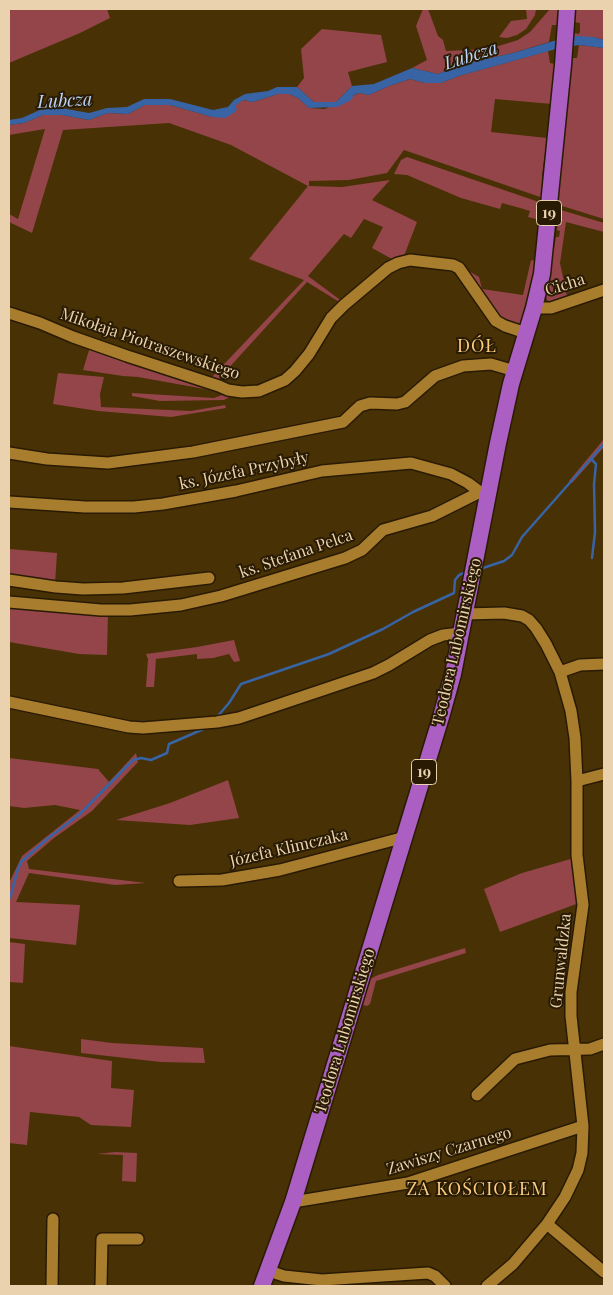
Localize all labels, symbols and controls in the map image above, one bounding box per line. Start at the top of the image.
water label: Lubcza [441,37,501,75]
water label: Lubcza [37,89,93,113]
road number: 19 [536,200,562,226]
street label: Cicha [543,270,587,300]
street label: Mikołaja Piotraszewskiego [58,304,242,384]
district label: DÓŁ [457,335,497,357]
street label: ks. Józefa Przybyły [177,448,311,494]
street label: ks. Stefana Pelca [237,526,355,582]
street label: Teodora Lubomirskiego [428,556,486,728]
road number: 19 [412,760,436,784]
street label: Józefa Klimczaka [228,825,350,871]
street label: Grunwaldzka [546,913,576,1009]
street label: Teodora Lubomirskiego [311,946,379,1116]
street label: Zawiszy Czarnego [384,1123,514,1179]
district label: ZA KOŚCIOŁEM [405,1178,549,1200]

